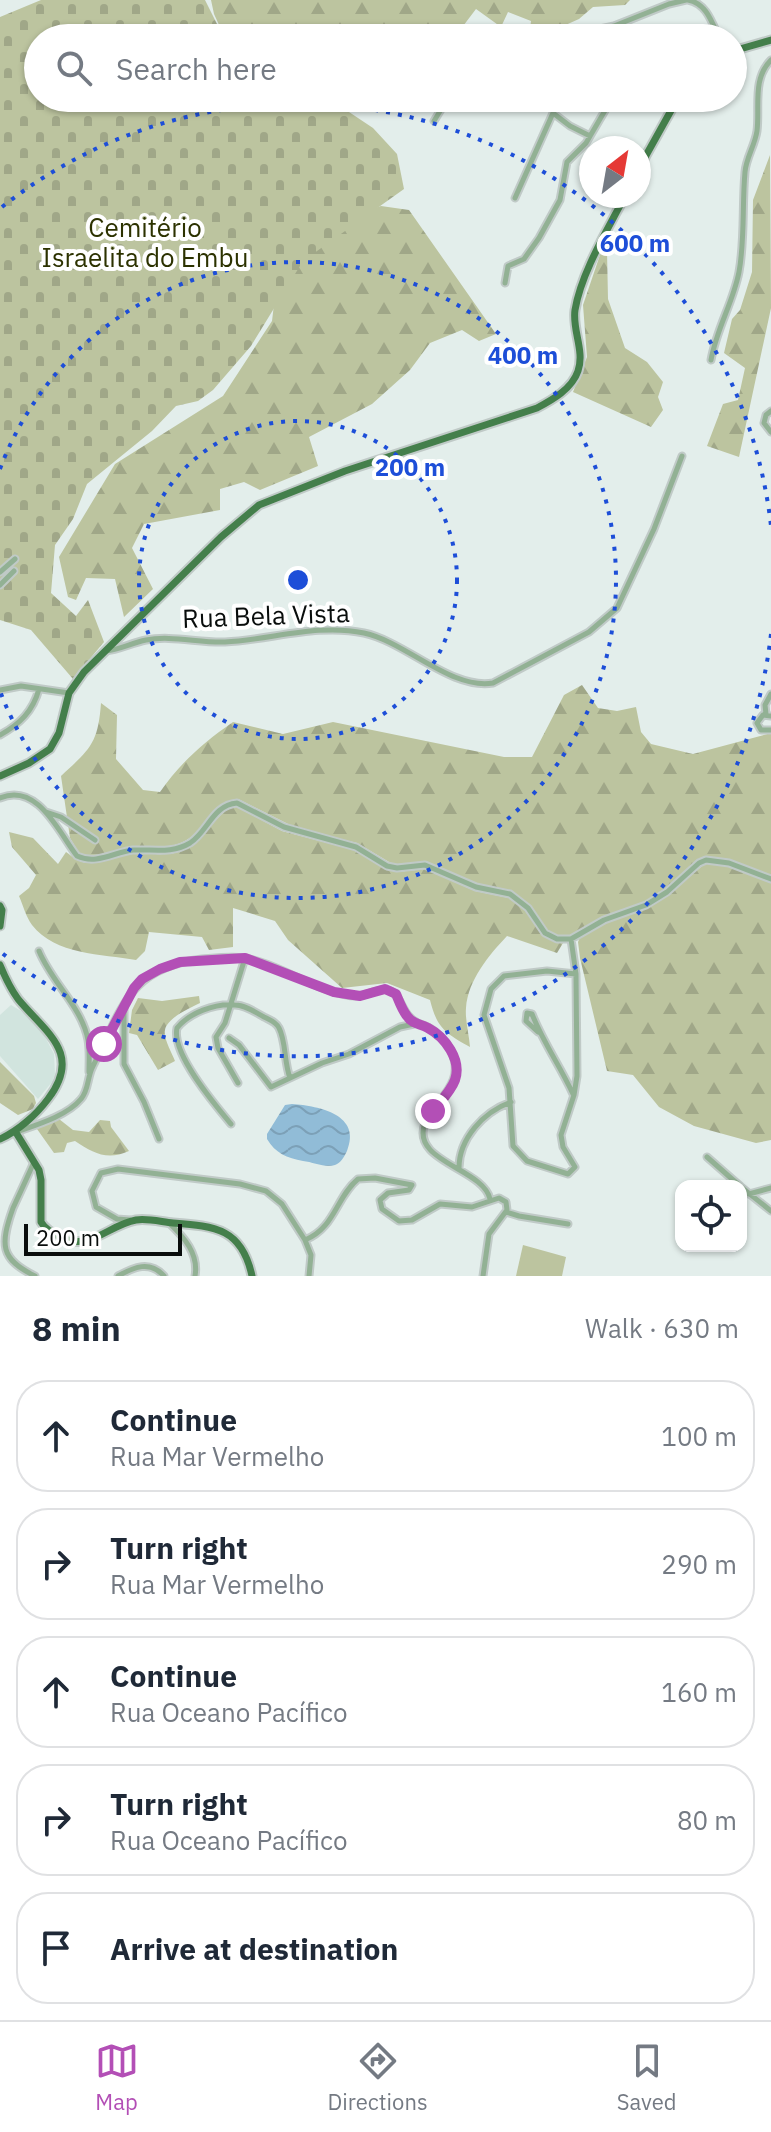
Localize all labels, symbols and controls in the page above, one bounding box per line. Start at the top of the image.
search box [24,24,747,112]
icon: search [52,46,96,90]
text: Search here [116,49,277,88]
north arrow [579,136,651,208]
park label: Cemitério Israelita do Embu [42,210,248,274]
text: 600 m [600,227,670,259]
text: 400 m [488,339,558,371]
text: 200 m [375,451,445,483]
centre of rings [284,566,312,594]
street label: Rua Bela Vista [182,595,350,635]
route start [86,1026,122,1062]
route end [415,1093,451,1129]
map controls [675,1180,747,1252]
button: locate [675,1180,747,1252]
scale bar [24,1220,182,1256]
text: 200 m [36,1223,100,1252]
text: 8 min [32,1306,121,1350]
text: Walk · 630 m [585,1311,739,1345]
text: Continue [110,1400,237,1439]
icon: ahead [34,1414,78,1458]
text: 100 m [661,1419,737,1453]
text: Rua Mar Vermelho [110,1439,324,1473]
text: Turn right [110,1528,248,1567]
icon: right [34,1542,78,1586]
text: 290 m [661,1547,737,1581]
text: Rua Mar Vermelho [110,1567,324,1601]
text: Continue [110,1656,237,1695]
icon: ahead [34,1670,78,1714]
text: 160 m [661,1675,737,1709]
text: Rua Oceano Pacífico [110,1695,348,1729]
text: Turn right [110,1784,248,1823]
icon: right [34,1798,78,1842]
text: 80 m [677,1803,737,1837]
text: Rua Oceano Pacífico [110,1823,348,1857]
icon: arrive [34,1926,78,1970]
text: Arrive at destination [110,1929,398,1968]
tab: Map [95,2039,139,2116]
tab: Directions [328,2039,428,2116]
tab: Saved [617,2039,676,2116]

